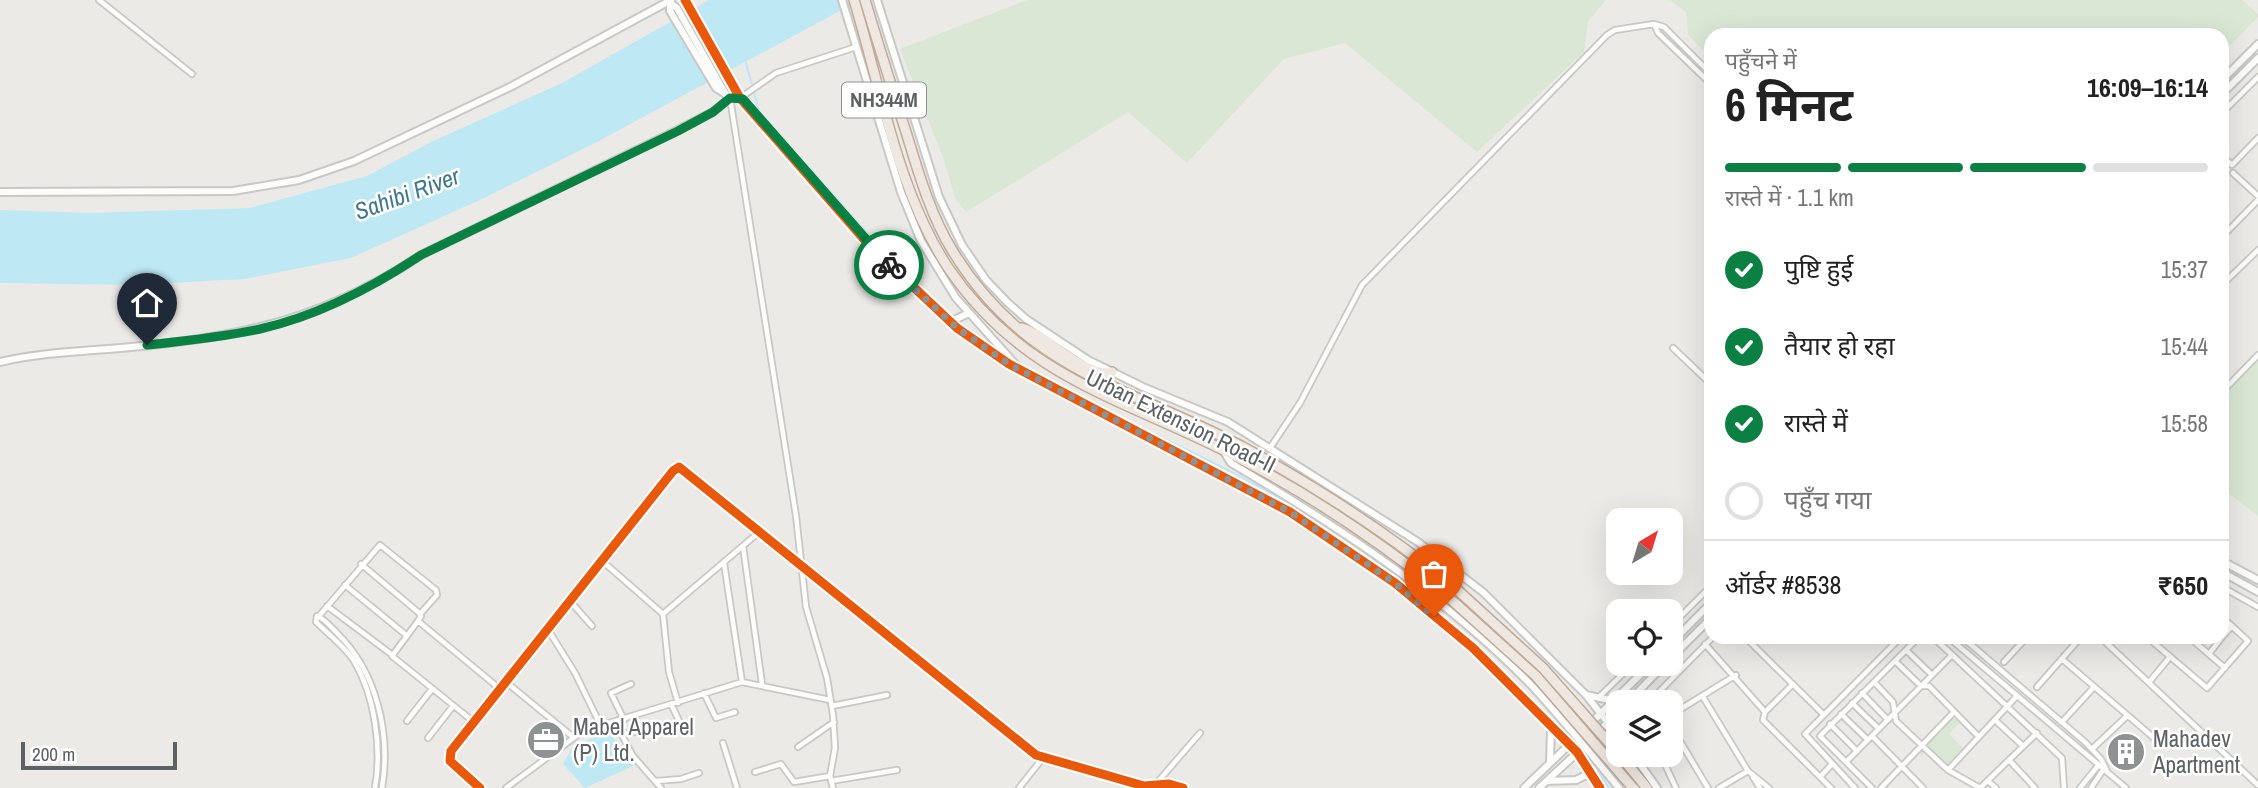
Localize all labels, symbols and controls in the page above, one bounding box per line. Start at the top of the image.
text: पहुँचने में [1725,45,1797,76]
text: 16:09–16:14 [2087,70,2208,105]
text: 6 मिनट [1725,73,1853,135]
road number: NH344M [842,82,926,118]
water label: Sahibi River [350,159,465,227]
text: रास्ते में · 1.1 km [1725,182,1854,213]
courier [854,230,924,300]
icon: bike [870,246,908,284]
icon: check [1725,251,1763,289]
text: पुष्टि हुई [1784,251,1853,286]
text: 15:37 [2161,254,2208,285]
pin [117,273,177,345]
icon: home [128,284,166,322]
icon: check [1725,328,1763,366]
text: तैयार हो रहा [1784,328,1895,363]
text: 15:44 [2161,331,2208,362]
street label: Urban Extension Road-II [1081,361,1281,480]
icon: check [1725,405,1763,443]
text: रास्ते में [1784,405,1848,440]
text: 15:58 [2161,408,2208,439]
text: पहुँच गया [1784,482,1871,517]
north arrow [1606,508,1684,584]
map controls [1606,508,1683,767]
pin [1404,544,1464,616]
icon: bag [1415,555,1453,593]
text: ऑर्डर #8538 [1725,567,1841,602]
text: ₹650 [2157,568,2208,603]
button: locate [1606,599,1683,676]
button: layers [1606,690,1683,767]
place label: Mabel Apparel (P) Ltd. [573,711,694,768]
office icon: Mabel Apparel (P) Ltd. [525,719,567,761]
place label: Mahadev Apartment [2152,723,2240,780]
building icon: Mahadev Apartment [2105,731,2147,773]
scale bar [21,739,177,771]
text: 200 m [32,741,75,767]

